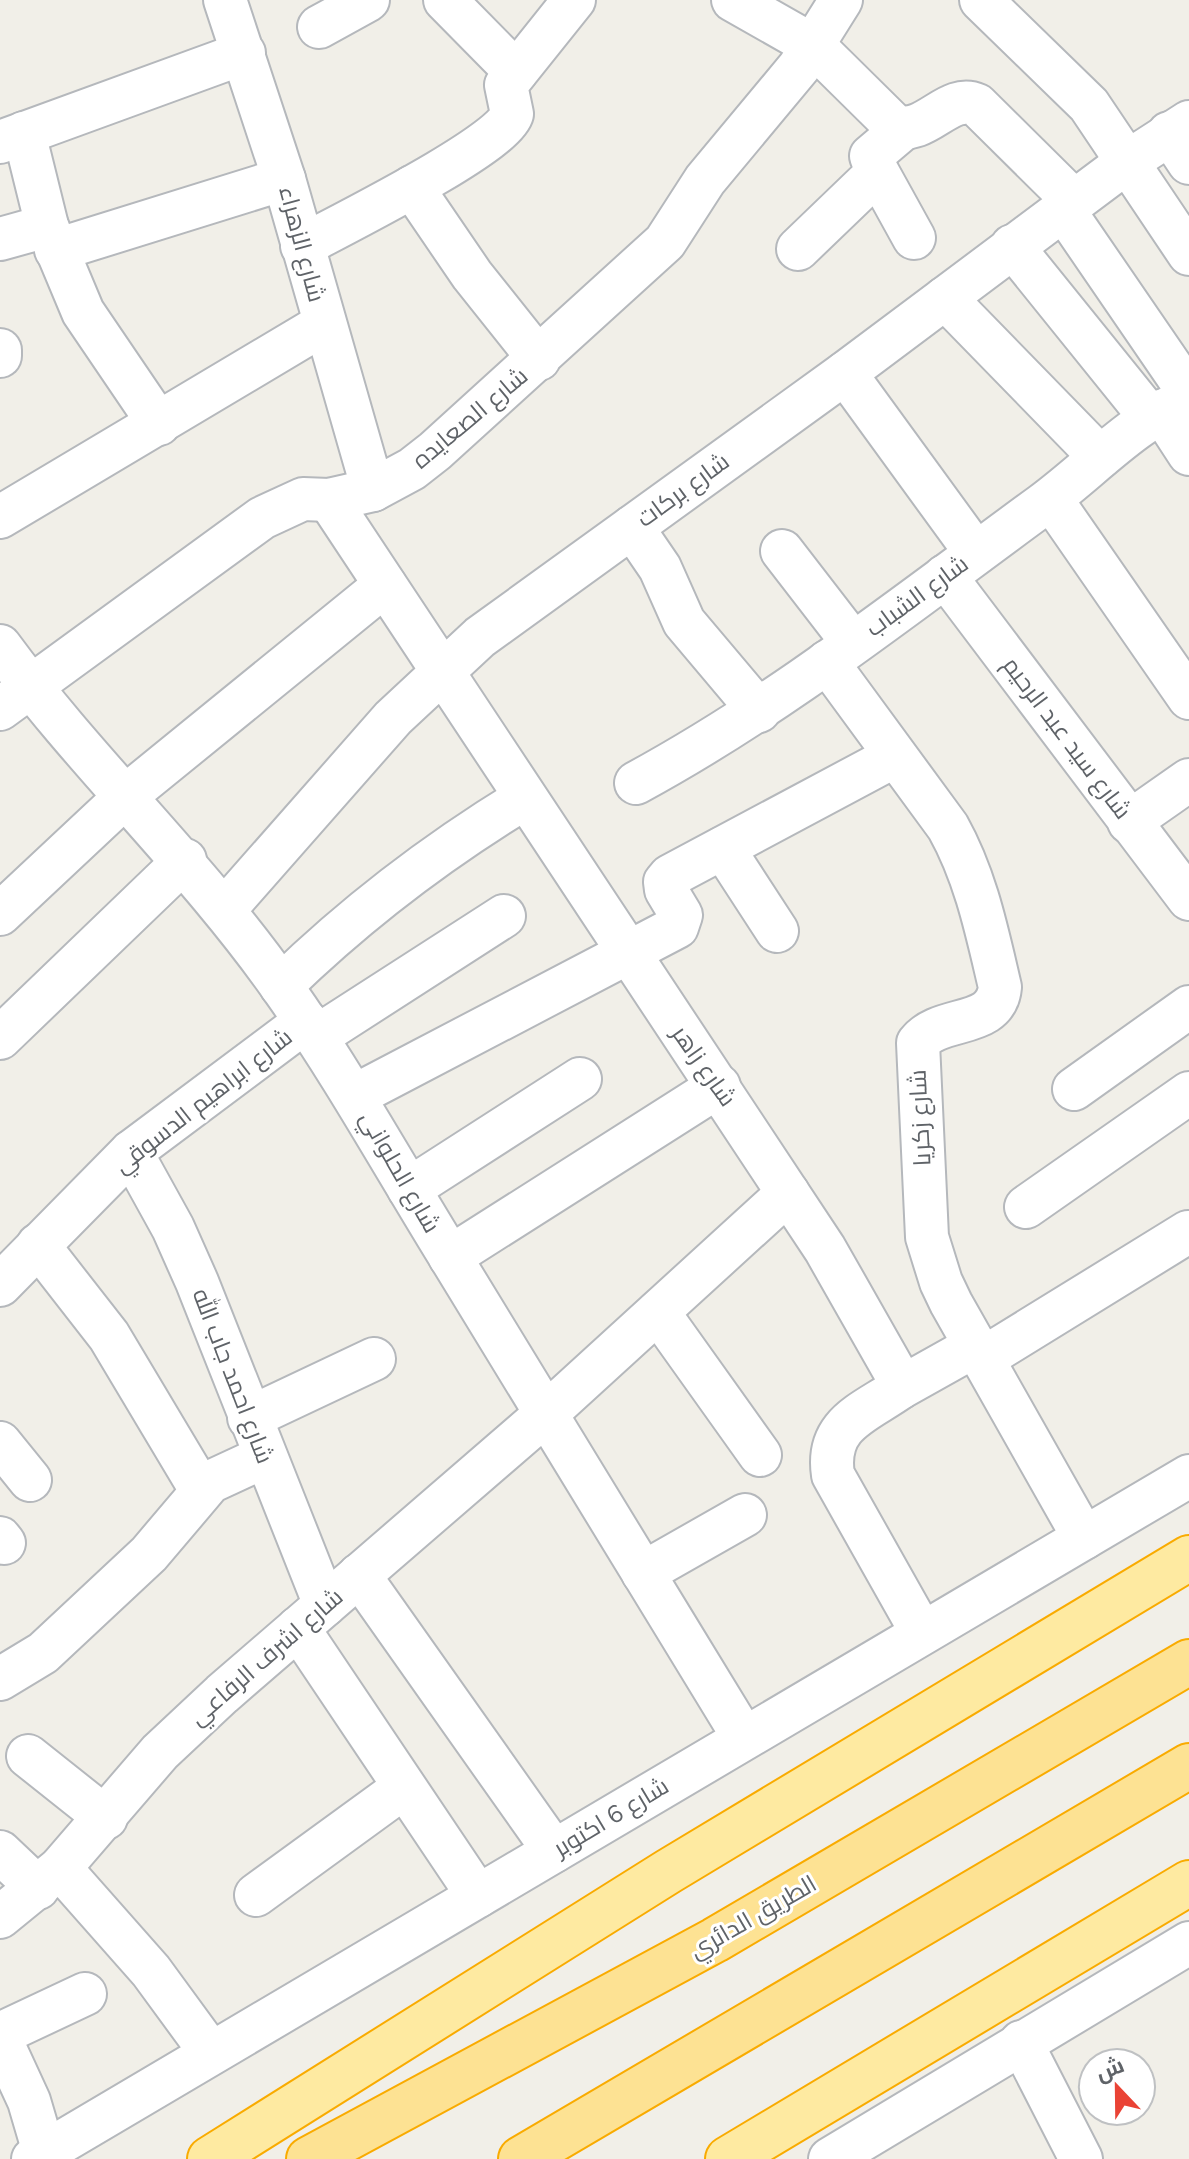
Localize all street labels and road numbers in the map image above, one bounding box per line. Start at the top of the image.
street label: شارع الزهراء [271,182,333,306]
street label: شارع الصعايده [405,360,535,476]
street label: شارع بركات [630,445,736,535]
street label: شارع الشباب [859,548,975,644]
street label: شارع سيد عبد الرحيم [995,650,1139,826]
street label: شارع زاهر [663,1018,743,1113]
street label: شارع ابراهيم الدسوقي [107,1021,301,1183]
street label: شارع زكريا [901,1069,939,1167]
street label: شارع الحلواني [350,1105,448,1240]
street label: شارع احمد جاب الله [185,1284,281,1468]
street label: شارع اشرف الرفاعي [182,1581,352,1735]
street label: شارع 6 اكتوبر [546,1770,675,1865]
street label: الطريق الدائري [684,1868,823,1968]

